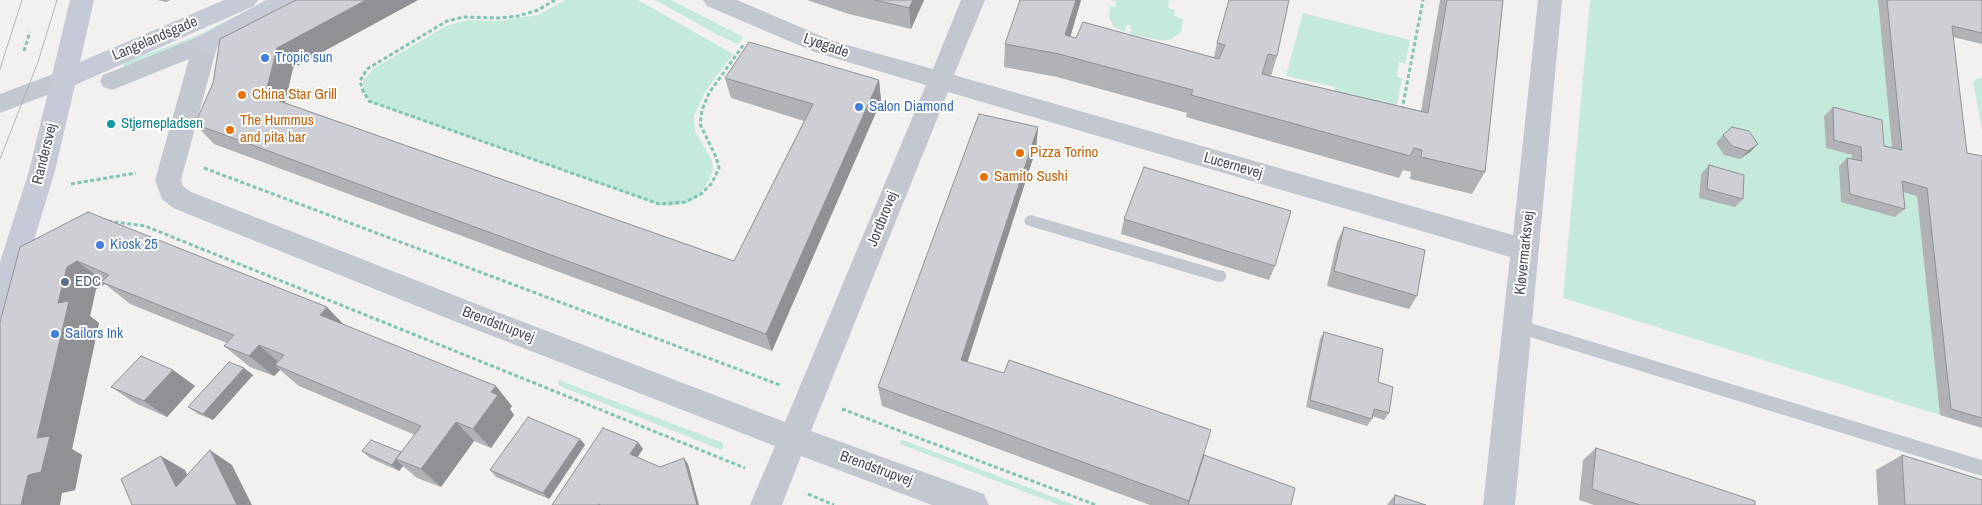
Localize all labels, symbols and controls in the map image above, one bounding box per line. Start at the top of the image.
street label: Langelandsgade [110,13,200,65]
street label: Lyøgade [801,30,851,62]
place label: Tropic sun [275,49,333,67]
marker: Tropic sun [259,52,271,64]
place label: China Star Grill [252,86,337,104]
marker: China Star Grill [236,89,248,101]
place label: Salon Diamond [869,98,954,116]
marker: Salon Diamond [853,101,865,113]
place label: The Hummus and pita bar [240,112,314,147]
place label: Stjernepladsen [121,115,203,133]
marker: Stjernepladsen [105,118,117,130]
street label: Randersvej [29,122,61,186]
marker: The Hummus and pita bar [224,124,236,136]
place label: Pizza Torino [1030,144,1098,162]
marker: Pizza Torino [1014,147,1026,159]
street label: Lucernevej [1202,149,1264,183]
place label: Samito Sushi [994,168,1068,186]
marker: Samito Sushi [978,171,990,183]
street label: Jordbrovej [864,189,902,249]
street label: Kløvermarksvej [1512,210,1538,296]
place label: Kiosk 25 [110,236,158,254]
marker: Kiosk 25 [94,239,106,251]
place label: EDC [75,273,101,291]
marker: EDC [59,276,71,288]
street label: Brendstrupvej [459,303,537,347]
place label: Sailors Ink [65,325,123,343]
marker: Sailors Ink [49,328,61,340]
street label: Brendstrupvej [837,448,915,490]

